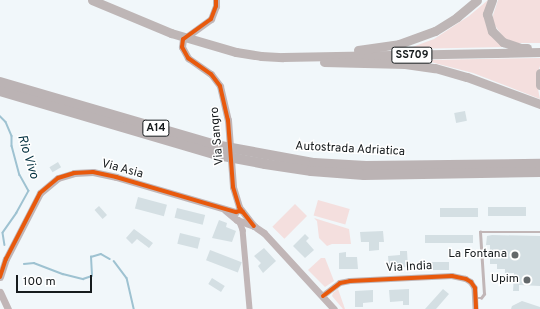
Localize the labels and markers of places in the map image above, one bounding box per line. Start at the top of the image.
place label: La Fontana [448,248,507,262]
marker: La Fontana [510,250,520,260]
place label: Upim [491,273,519,287]
marker: Upim [522,275,532,285]

